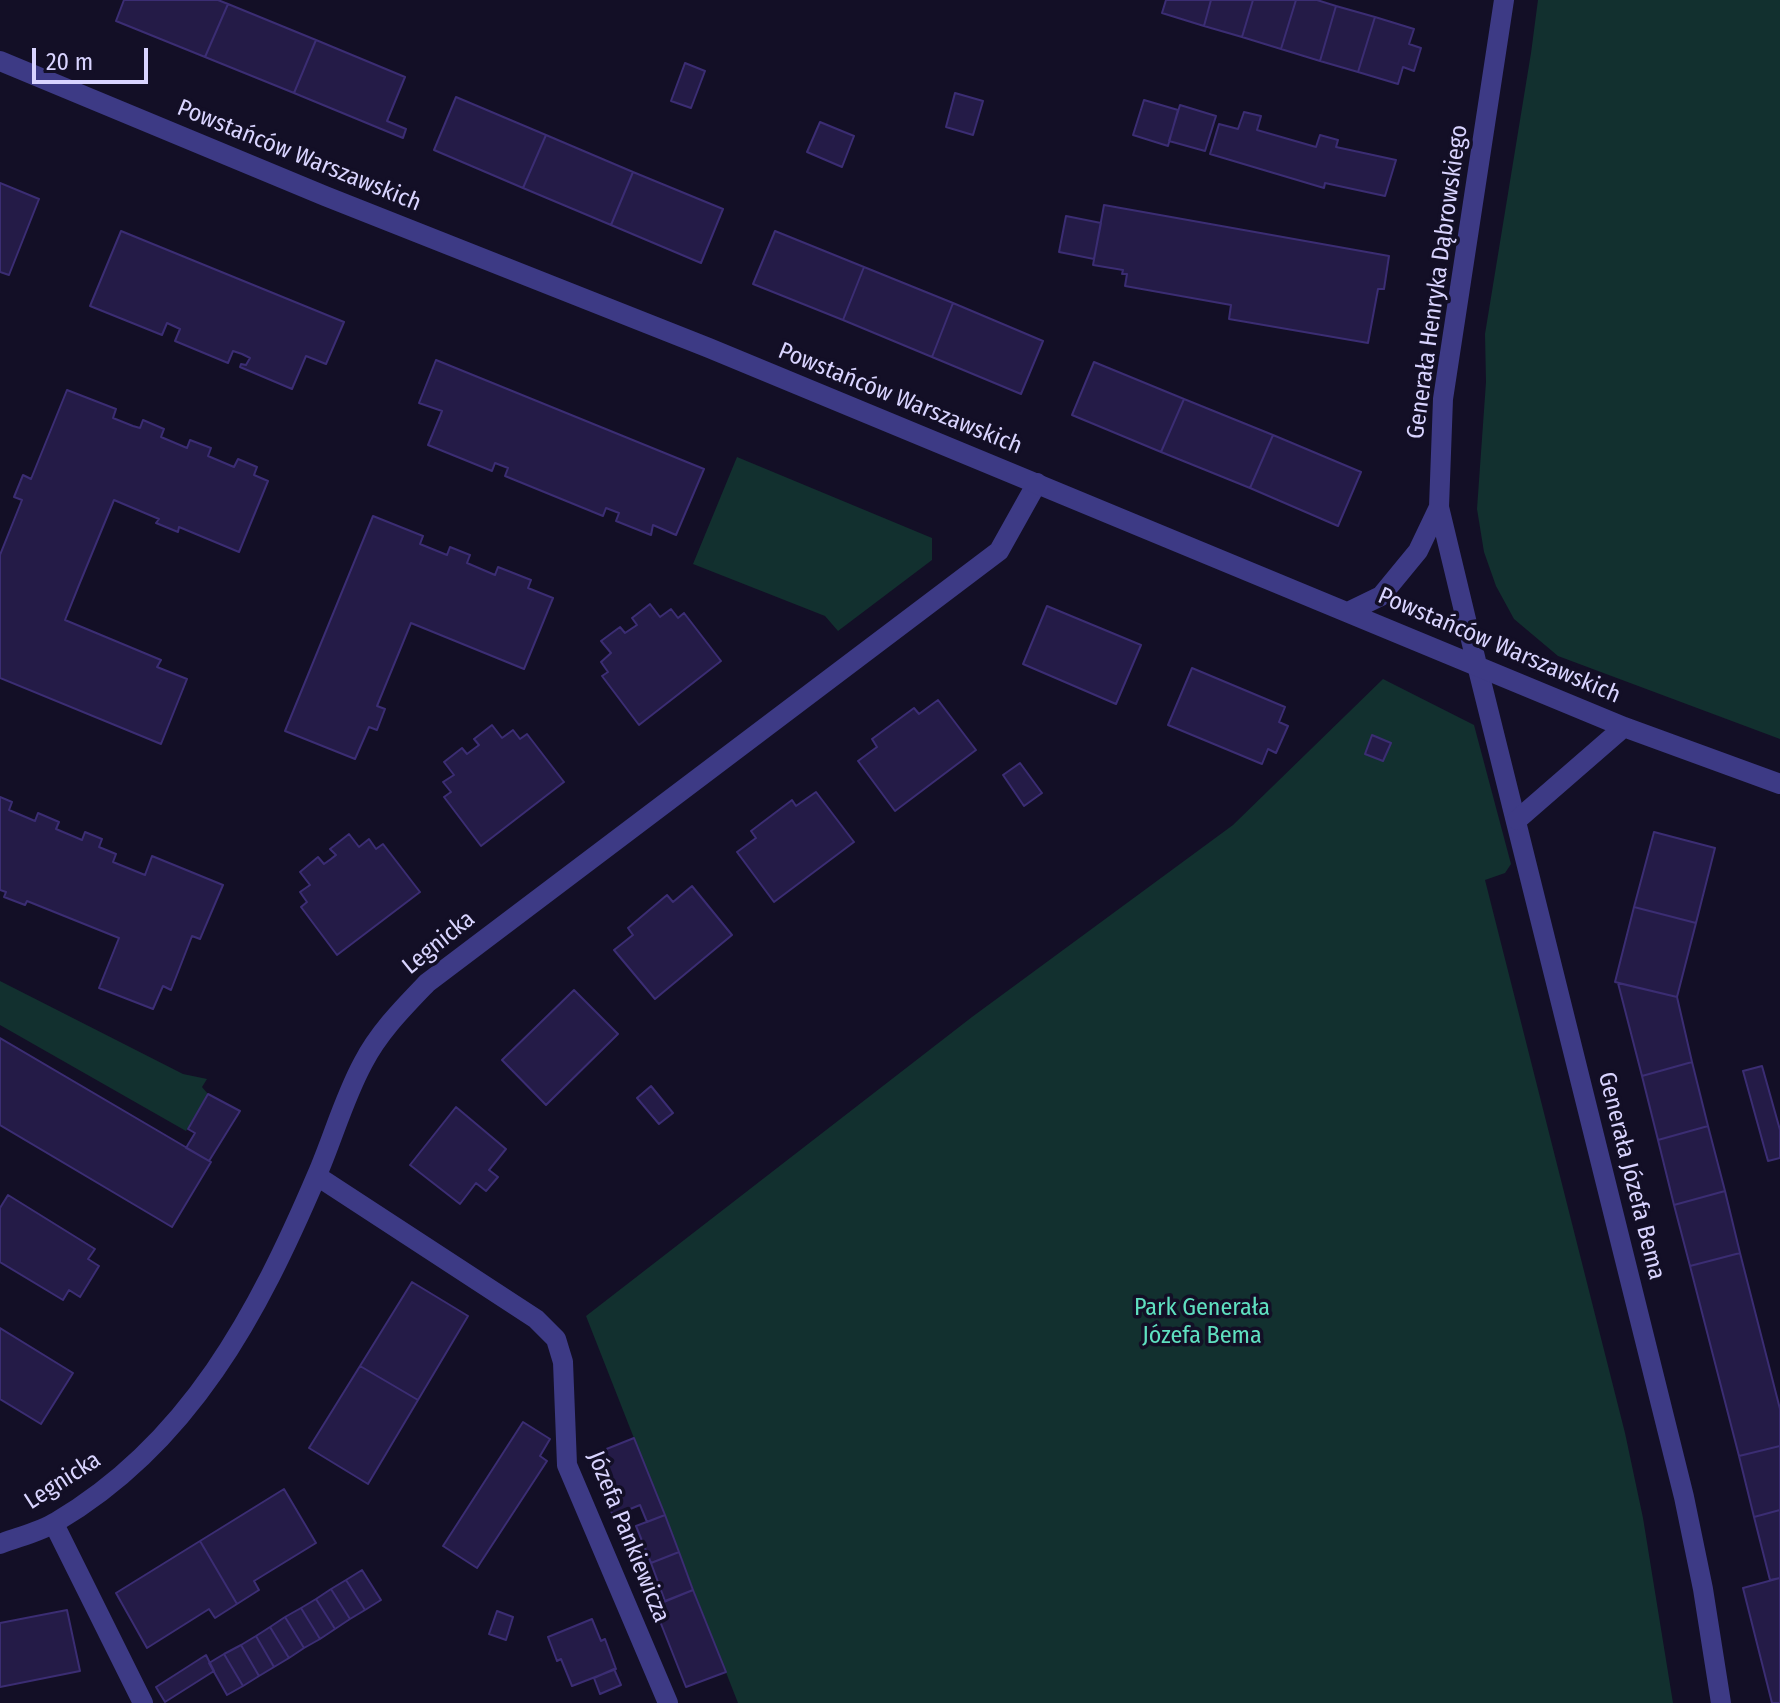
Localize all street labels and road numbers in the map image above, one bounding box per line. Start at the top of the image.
street label: Powstańców Warszawskich [173,94,425,218]
street label: Generała Henryka Dąbrowskiego [1402,123,1474,441]
street label: Powstańców Warszawskich [774,337,1026,461]
street label: Powstańców Warszawskich [1373,582,1625,710]
street label: Legnicka [397,905,481,981]
street label: Generała Józefa Bema [1591,1069,1671,1283]
street label: Legnicka [20,1446,106,1516]
street label: Józefa Pankiewicza [581,1447,675,1627]

